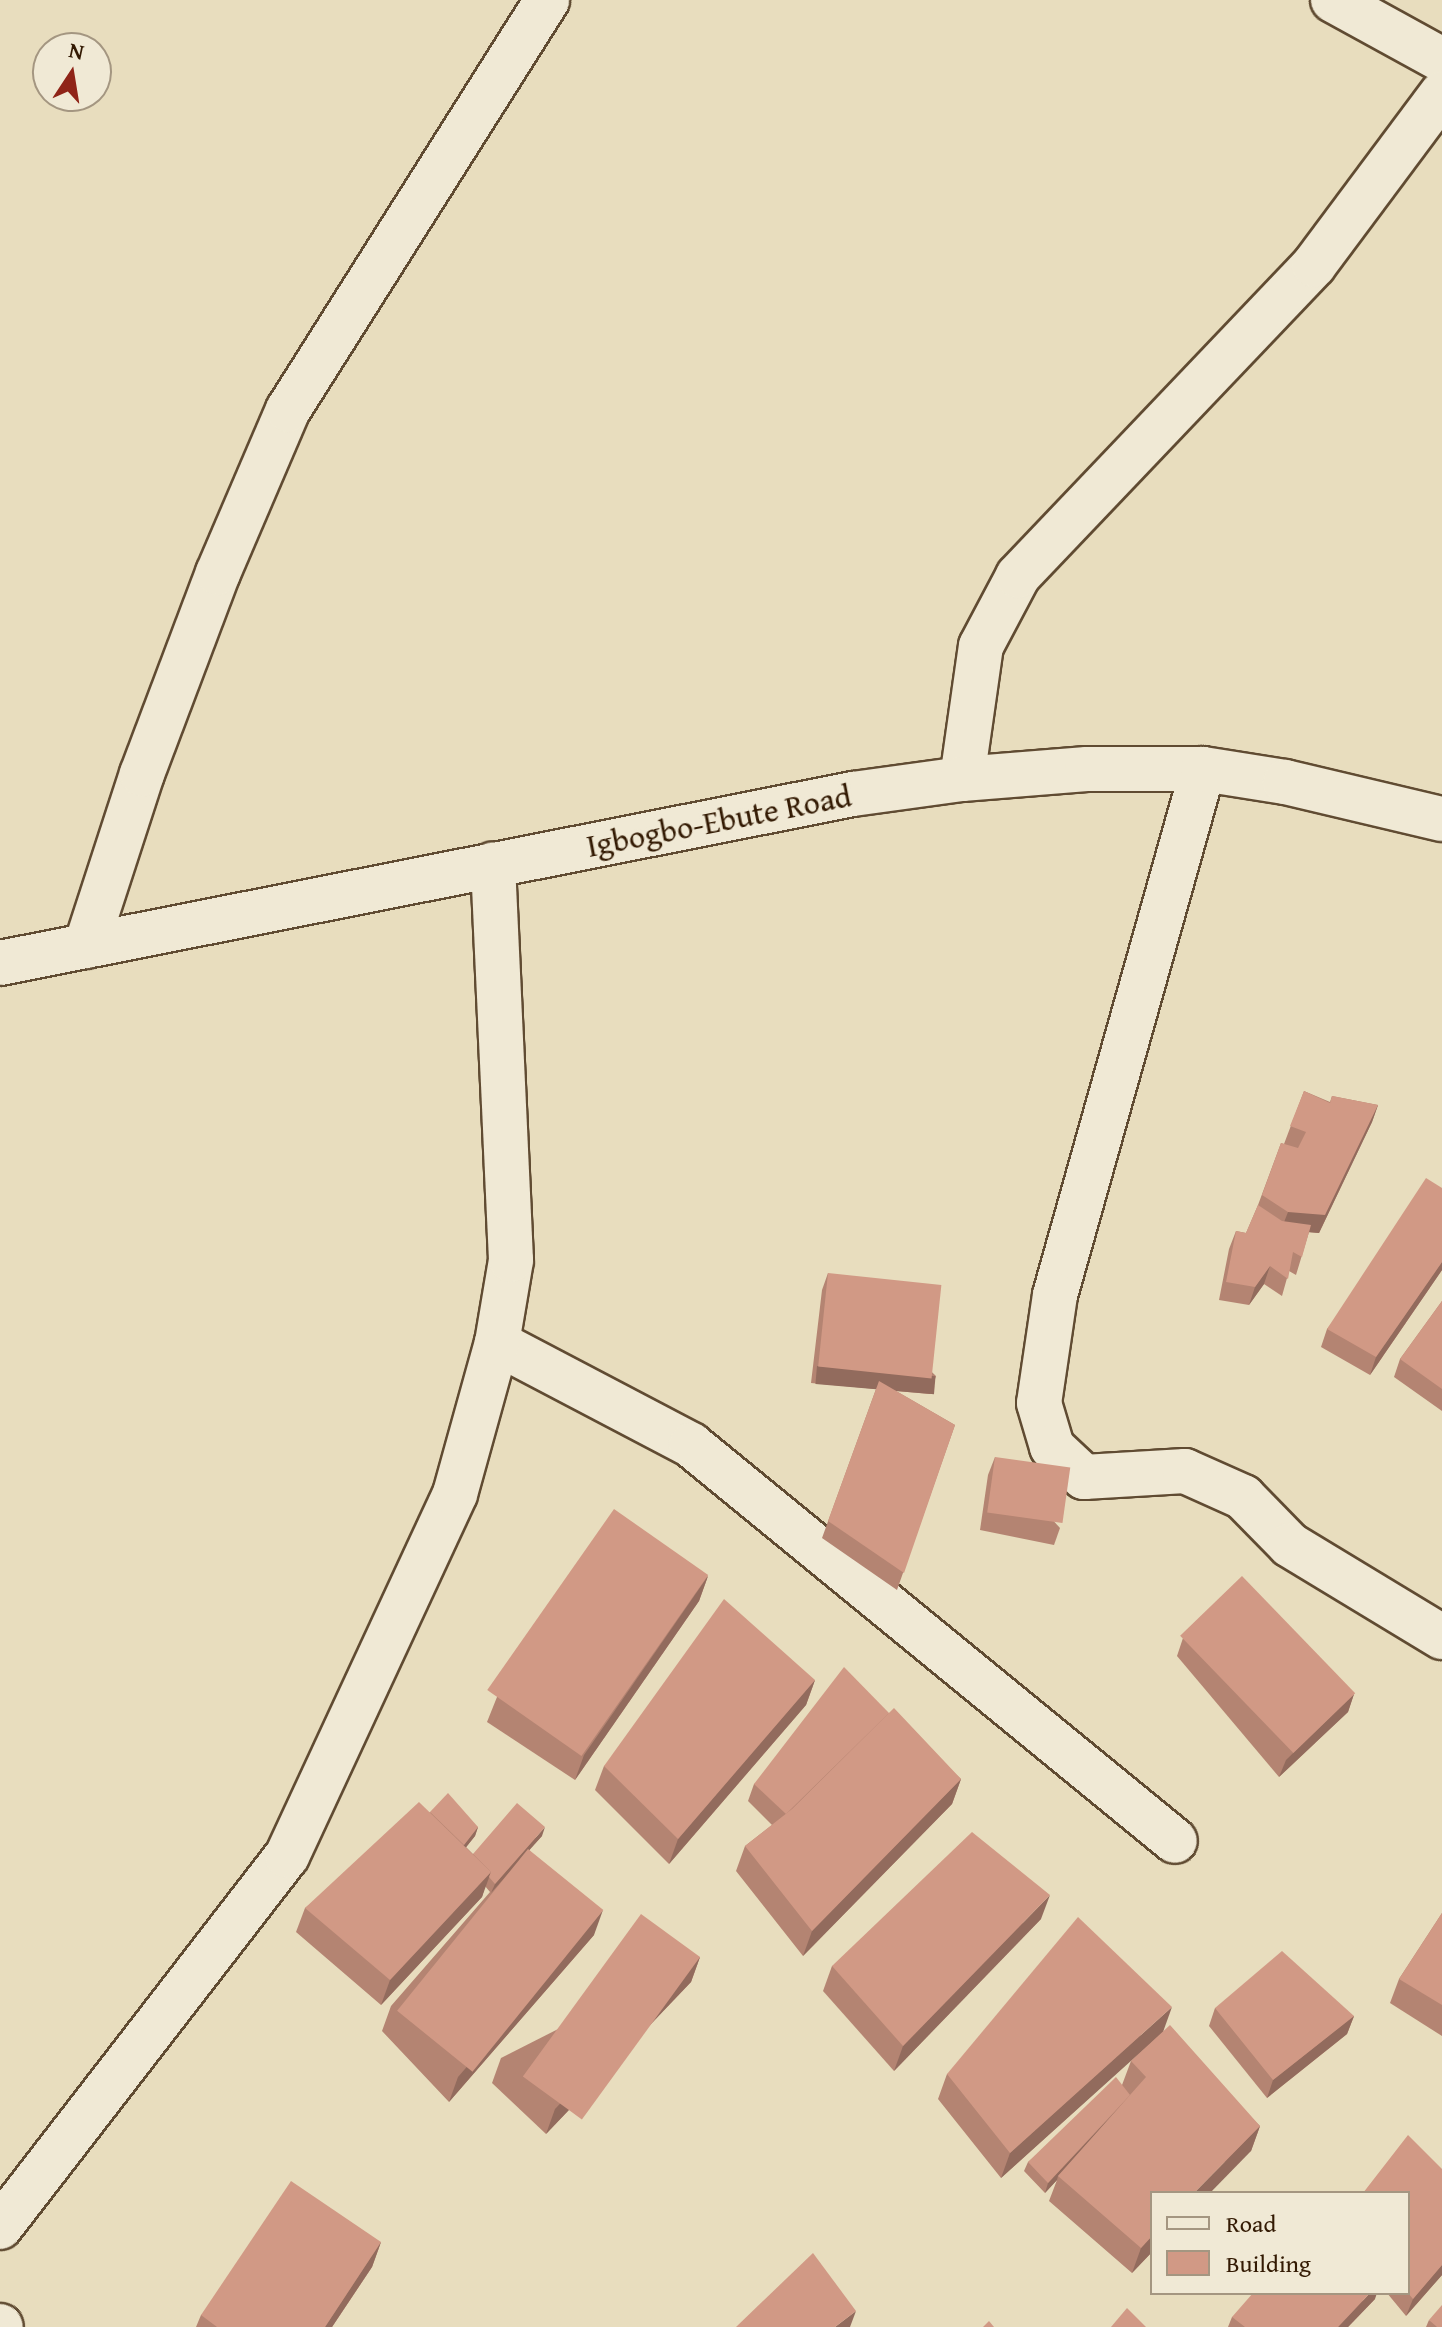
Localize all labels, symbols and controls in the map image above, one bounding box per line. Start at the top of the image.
north arrow [32,32,112,112]
text: N [66,33,87,68]
street label: Igbogbo-Ebute Road [583,777,855,865]
legend [1150,2191,1410,2295]
text: Road [1226,2206,1276,2241]
text: Building [1226,2246,1311,2281]

